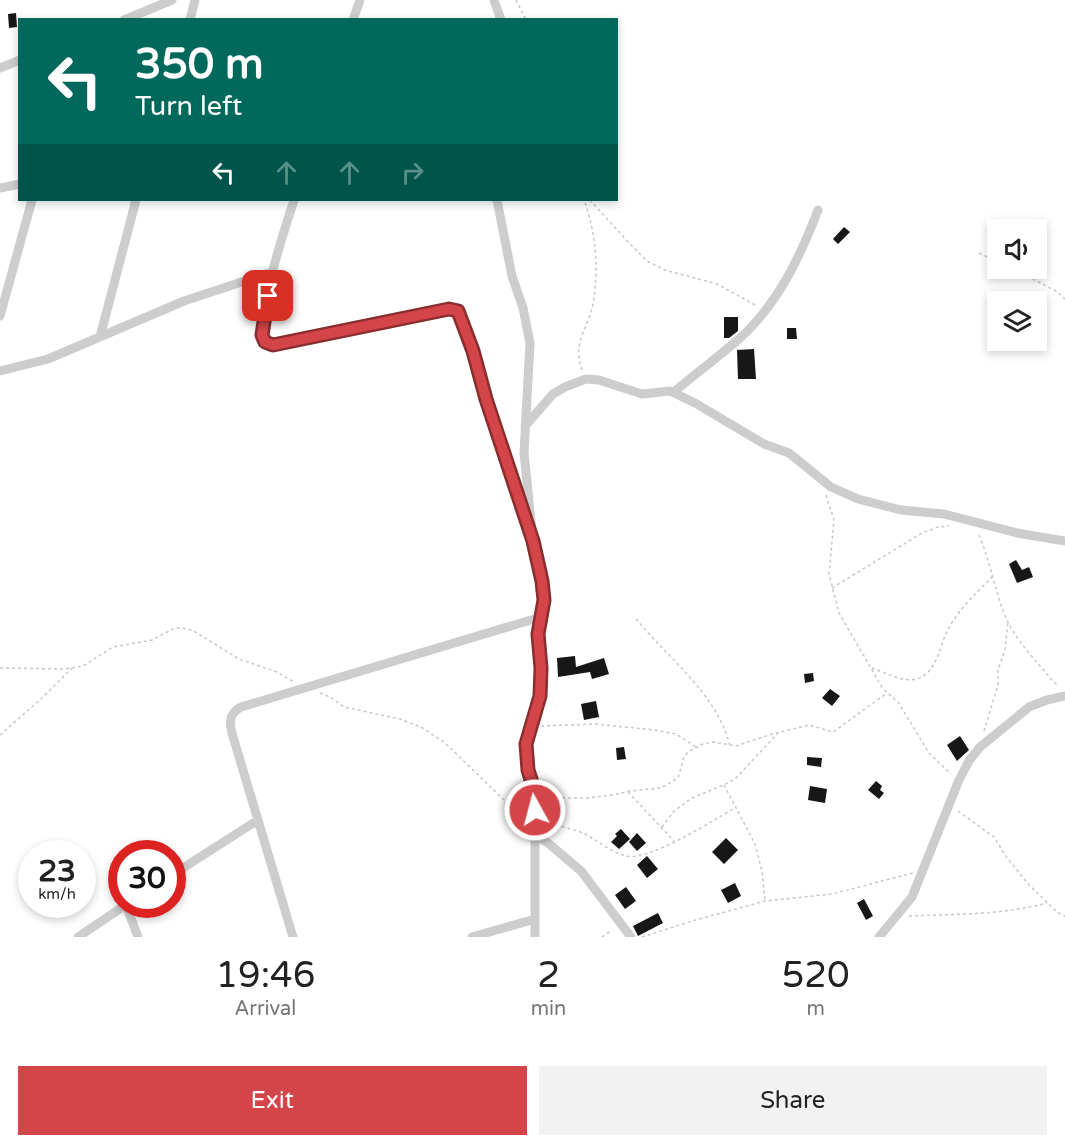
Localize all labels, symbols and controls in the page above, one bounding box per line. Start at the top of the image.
text: 350 m [135,39,264,90]
icon: left [36,42,114,120]
text: Turn left [135,90,242,123]
icon: left [207,156,240,189]
icon: ahead [270,156,303,189]
icon: ahead [333,156,366,189]
icon: right [396,156,429,189]
map controls [987,219,1047,351]
button: sound [987,219,1047,279]
pin [242,270,293,321]
icon: arrive [251,279,284,312]
button: layers [987,291,1047,351]
position arrow [503,778,567,842]
speed limit sign: 30 [108,840,186,918]
text: 23 [38,853,76,890]
text: km/h [38,885,76,903]
text: 19:46 [215,954,315,997]
text: 2 [537,954,560,997]
text: 520 [782,954,850,997]
text: Arrival [234,997,296,1021]
text: min [531,997,566,1021]
text: m [806,997,825,1021]
button: Exit [18,1066,527,1135]
button: Share [539,1066,1047,1135]

